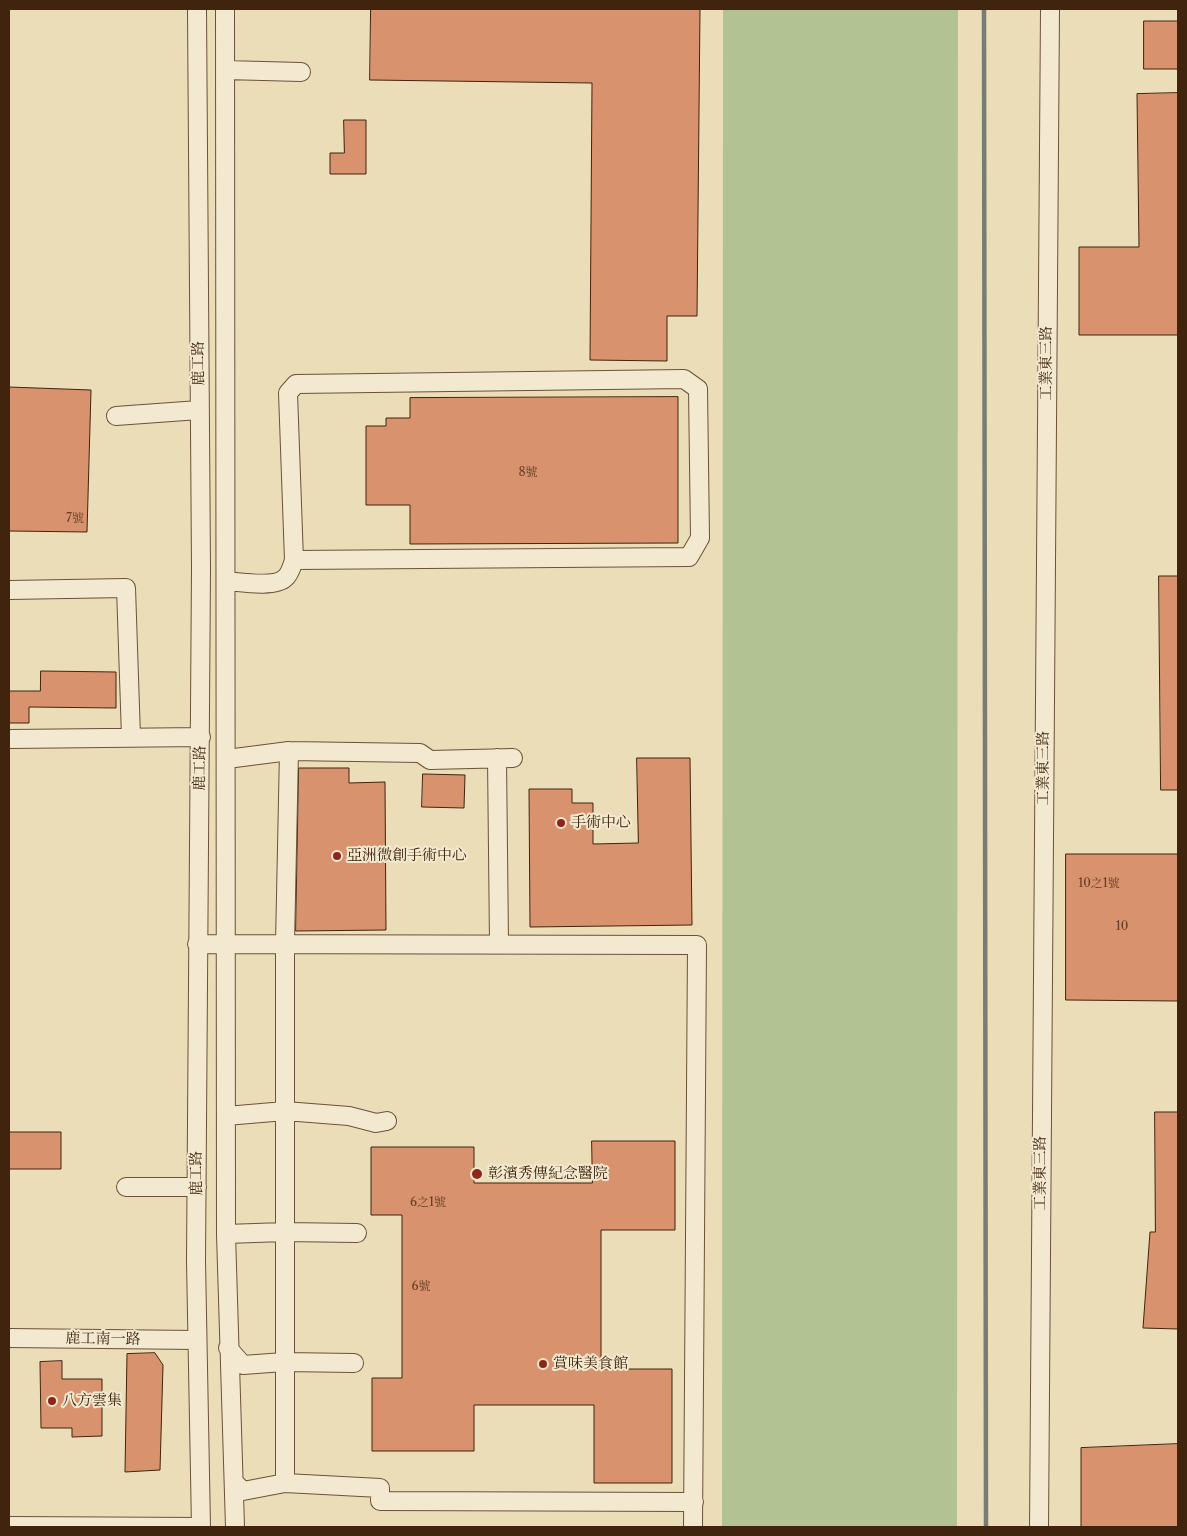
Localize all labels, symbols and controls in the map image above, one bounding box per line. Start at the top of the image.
street label: 工業東三路 [1038,326,1056,400]
street label: 鹿工路 [190,341,208,385]
house number: 8號 [518,466,538,480]
house number: 7號 [66,512,84,526]
street label: 工業東三路 [1035,731,1053,805]
street label: 鹿工路 [191,745,209,791]
place label: 手術中心 [571,814,631,832]
marker: 手術中心 [555,817,567,829]
place label: 亞洲微創手術中心 [347,847,467,865]
marker: 亞洲微創手術中心 [331,850,343,862]
house number: 10之1號 [1078,877,1120,891]
house number: 10 [1116,920,1128,934]
street label: 工業東三路 [1032,1136,1050,1210]
street label: 鹿工路 [188,1151,206,1195]
place label: 彰濱秀傳紀念醫院 [488,1165,608,1183]
marker: 彰濱秀傳紀念醫院 [470,1167,484,1181]
house number: 6之1號 [410,1196,446,1210]
house number: 6號 [411,1280,431,1294]
street label: 鹿工南一路 [65,1329,141,1349]
place label: 賞味美食館 [553,1355,628,1373]
marker: 賞味美食館 [537,1358,549,1370]
place label: 八方雲集 [62,1392,122,1410]
marker: 八方雲集 [46,1395,58,1407]

